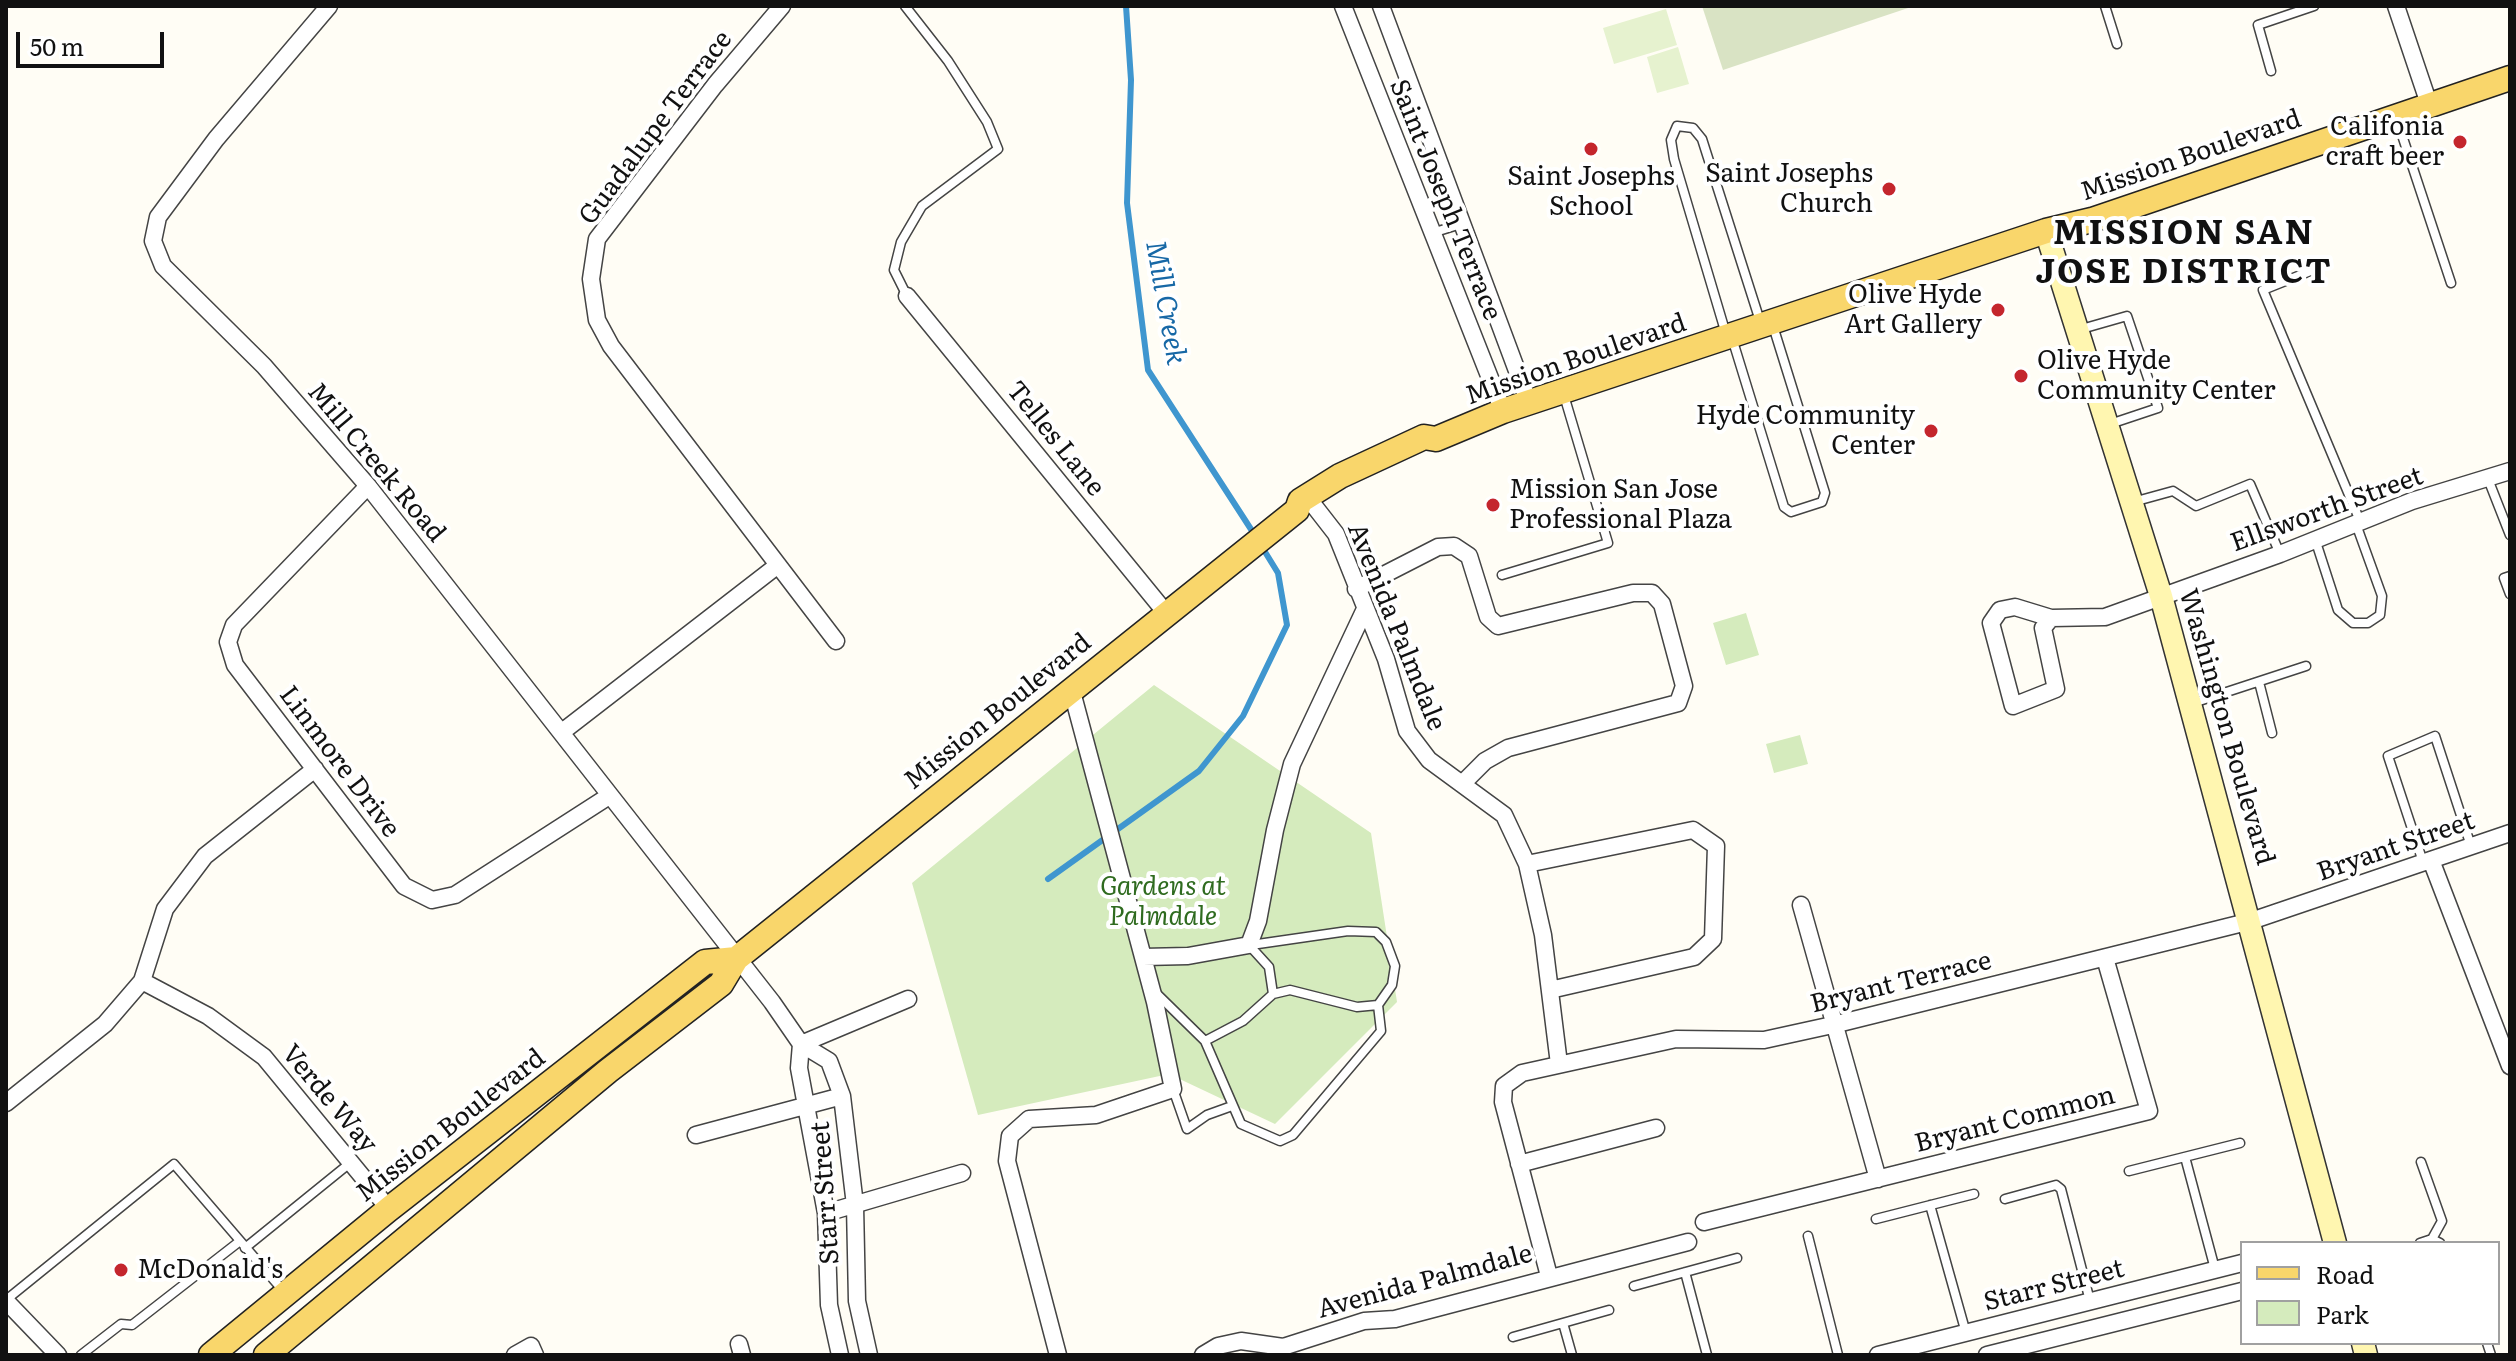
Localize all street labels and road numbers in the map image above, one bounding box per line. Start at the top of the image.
street label: Guadalupe Terrace [573,25,739,231]
street label: Saint Joseph Terrace [1382,75,1508,325]
street label: Mission Boulevard [2077,104,2305,208]
street label: Mission Boulevard [1462,308,1690,412]
street label: Telles Lane [999,375,1111,503]
street label: Mill Creek Road [300,377,452,549]
street label: Ellsworth Street [2227,461,2427,559]
street label: Avenida Palmdale [1340,519,1452,735]
street label: Washington Boulevard [2172,585,2280,869]
street label: Mission Boulevard [898,627,1098,797]
street label: Linmore Drive [272,680,406,844]
street label: Bryant Street [2313,806,2479,888]
street label: Bryant Terrace [1807,945,1995,1021]
street label: Verde Way [275,1038,383,1160]
street label: Mission Boulevard [350,1043,552,1209]
street label: Bryant Common [1912,1080,2118,1160]
street label: Starr Street [805,1120,847,1266]
street label: Avenida Palmdale [1314,1238,1536,1326]
street label: Starr Street [1981,1254,2127,1318]

